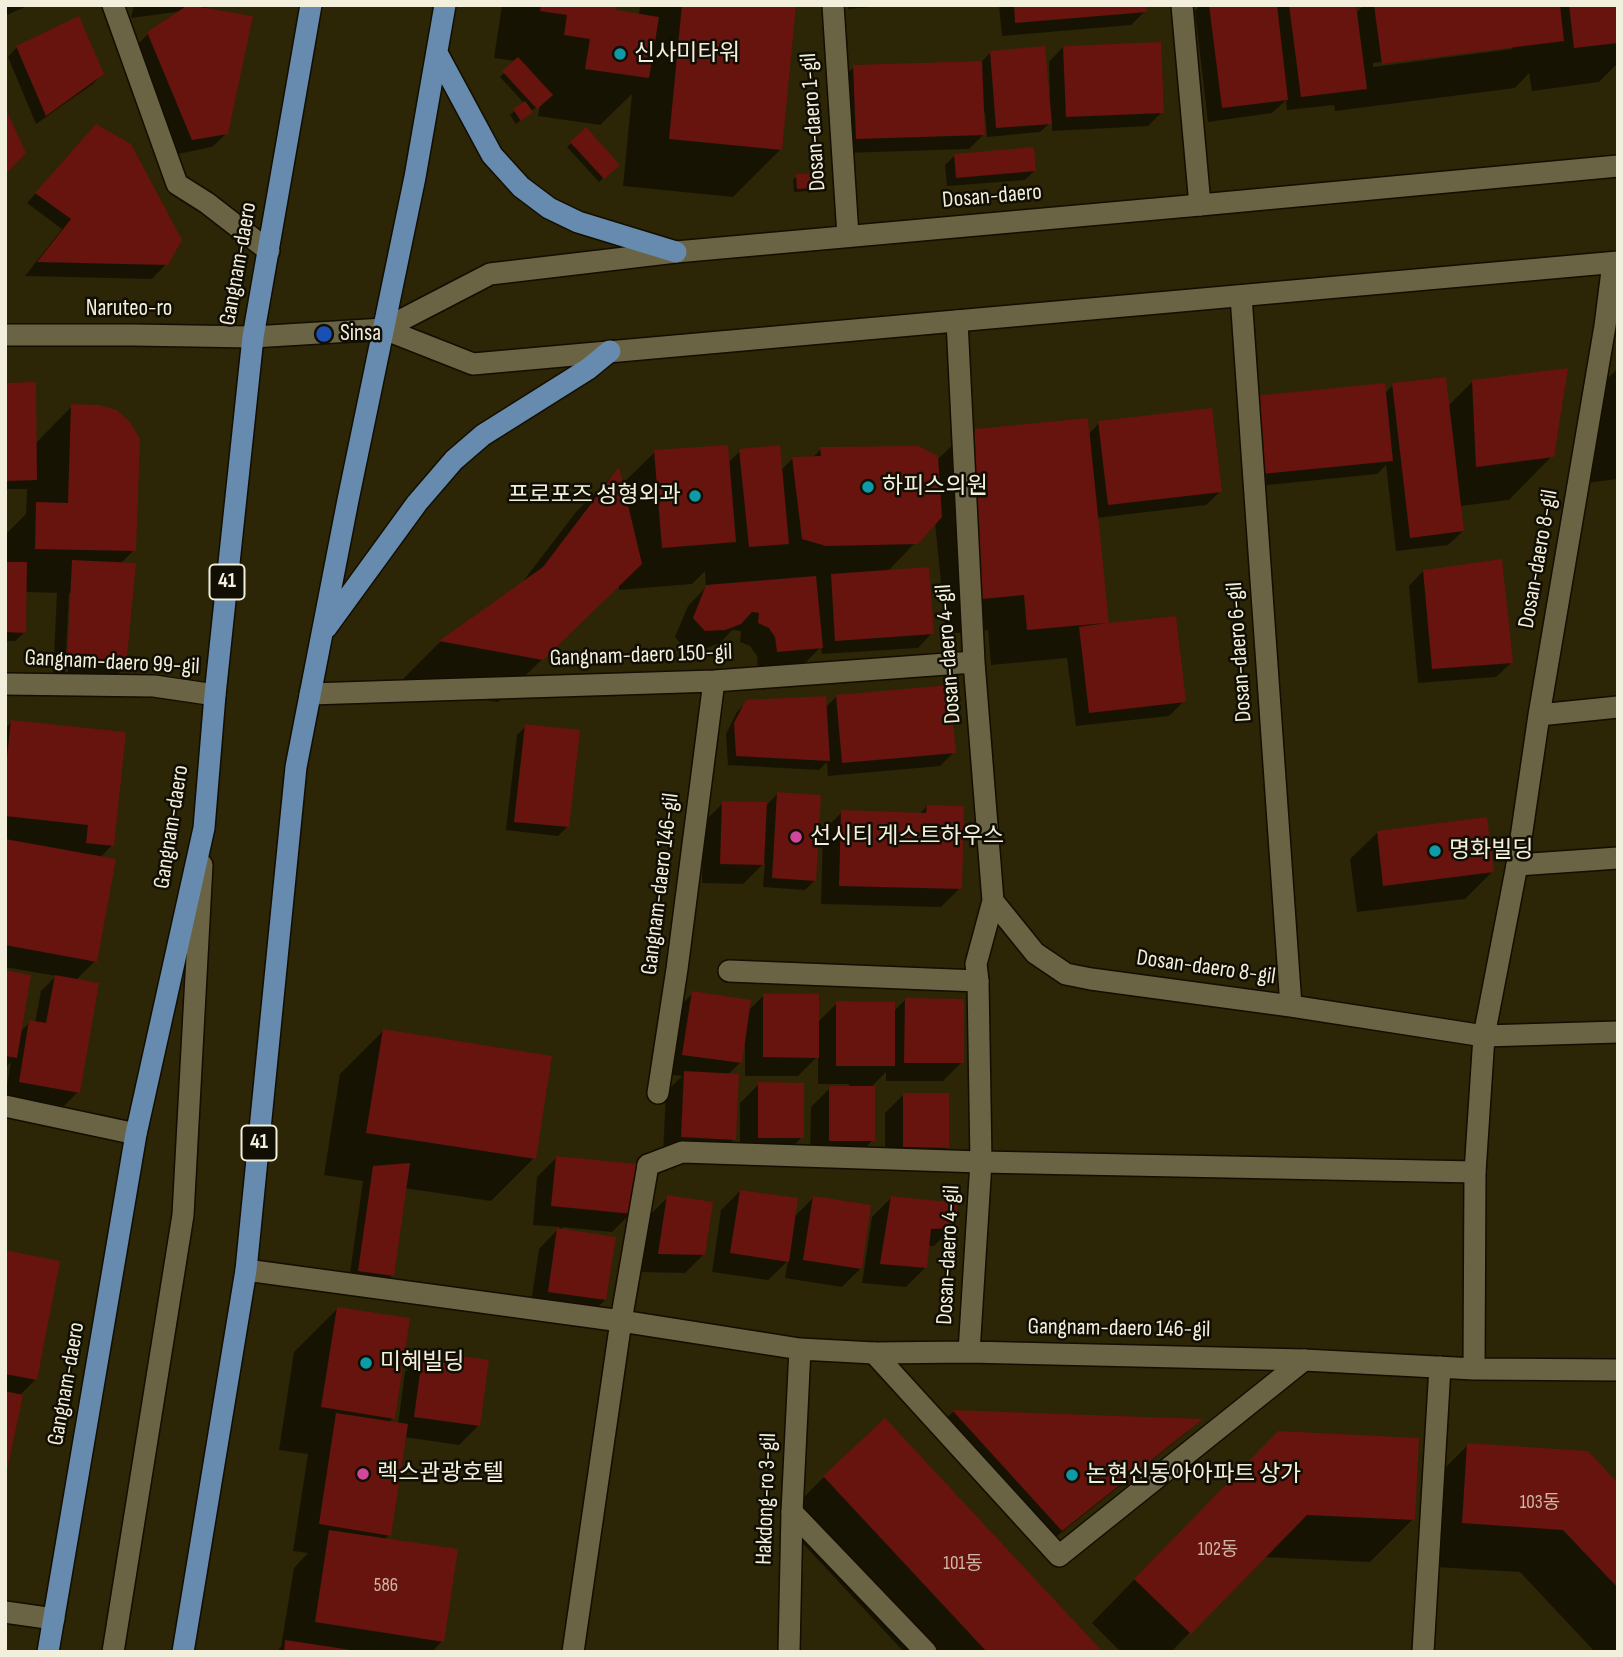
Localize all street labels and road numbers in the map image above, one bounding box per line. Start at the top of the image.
street label: Dosan-daero 1-gil [795,52,833,192]
street label: Dosan-daero [941,179,1043,215]
street label: Gangnam-daero [215,200,263,328]
street label: Naruteo-ro [86,295,172,323]
street label: Dosan-daero 8-gil [1513,488,1565,630]
road number: 41 [210,564,244,600]
street label: Dosan-daero 6-gil [1221,581,1259,723]
street label: Dosan-daero 4-gil [930,583,968,725]
street label: Gangnam-daero 150-gil [549,639,733,673]
street label: Gangnam-daero 99-gil [24,645,200,681]
street label: Gangnam-daero [149,763,195,891]
street label: Gangnam-daero 146-gil [636,792,686,976]
street label: Dosan-daero 8-gil [1135,945,1277,991]
road number: 41 [242,1126,276,1160]
street label: Dosan-daero 4-gil [932,1185,966,1325]
street label: Gangnam-daero 146-gil [1027,1314,1211,1344]
street label: Gangnam-daero [43,1320,91,1448]
street label: Hakdong-ro 3-gil [751,1433,783,1565]

